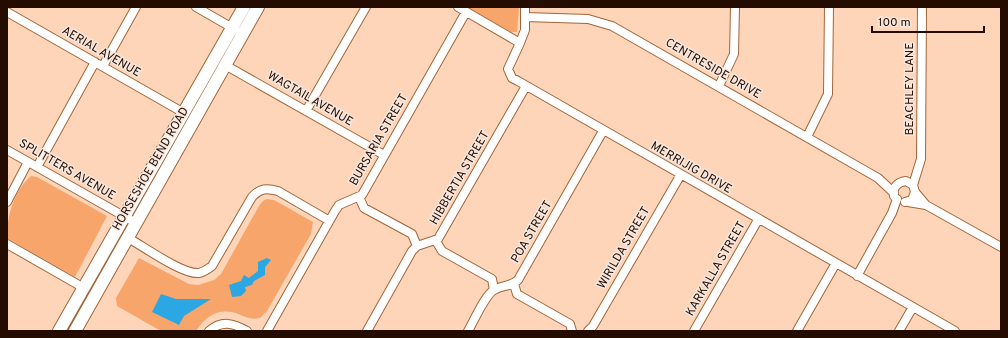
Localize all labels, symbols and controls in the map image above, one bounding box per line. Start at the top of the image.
scale bar [872,8,984,34]
text: 100 m [878,15,911,31]
street label: AERIAL AVENUE [59,23,143,81]
street label: CENTRESIDE DRIVE [662,35,764,103]
street label: BEACHLEY LANE [902,43,918,135]
street label: WAGTAIL AVENUE [264,68,356,130]
street label: BURSARIA STREET [346,91,412,189]
street label: HORSESHOE BEND ROAD [109,104,193,234]
street label: HIBBERTIA STREET [427,128,493,228]
street label: SPLITTERS AVENUE [16,136,118,204]
street label: MERRIJIG DRIVE [648,138,734,198]
street label: POA STREET [508,198,556,266]
street label: WIRILDA STREET [594,204,654,292]
street label: KARKALLA STREET [682,219,750,319]

